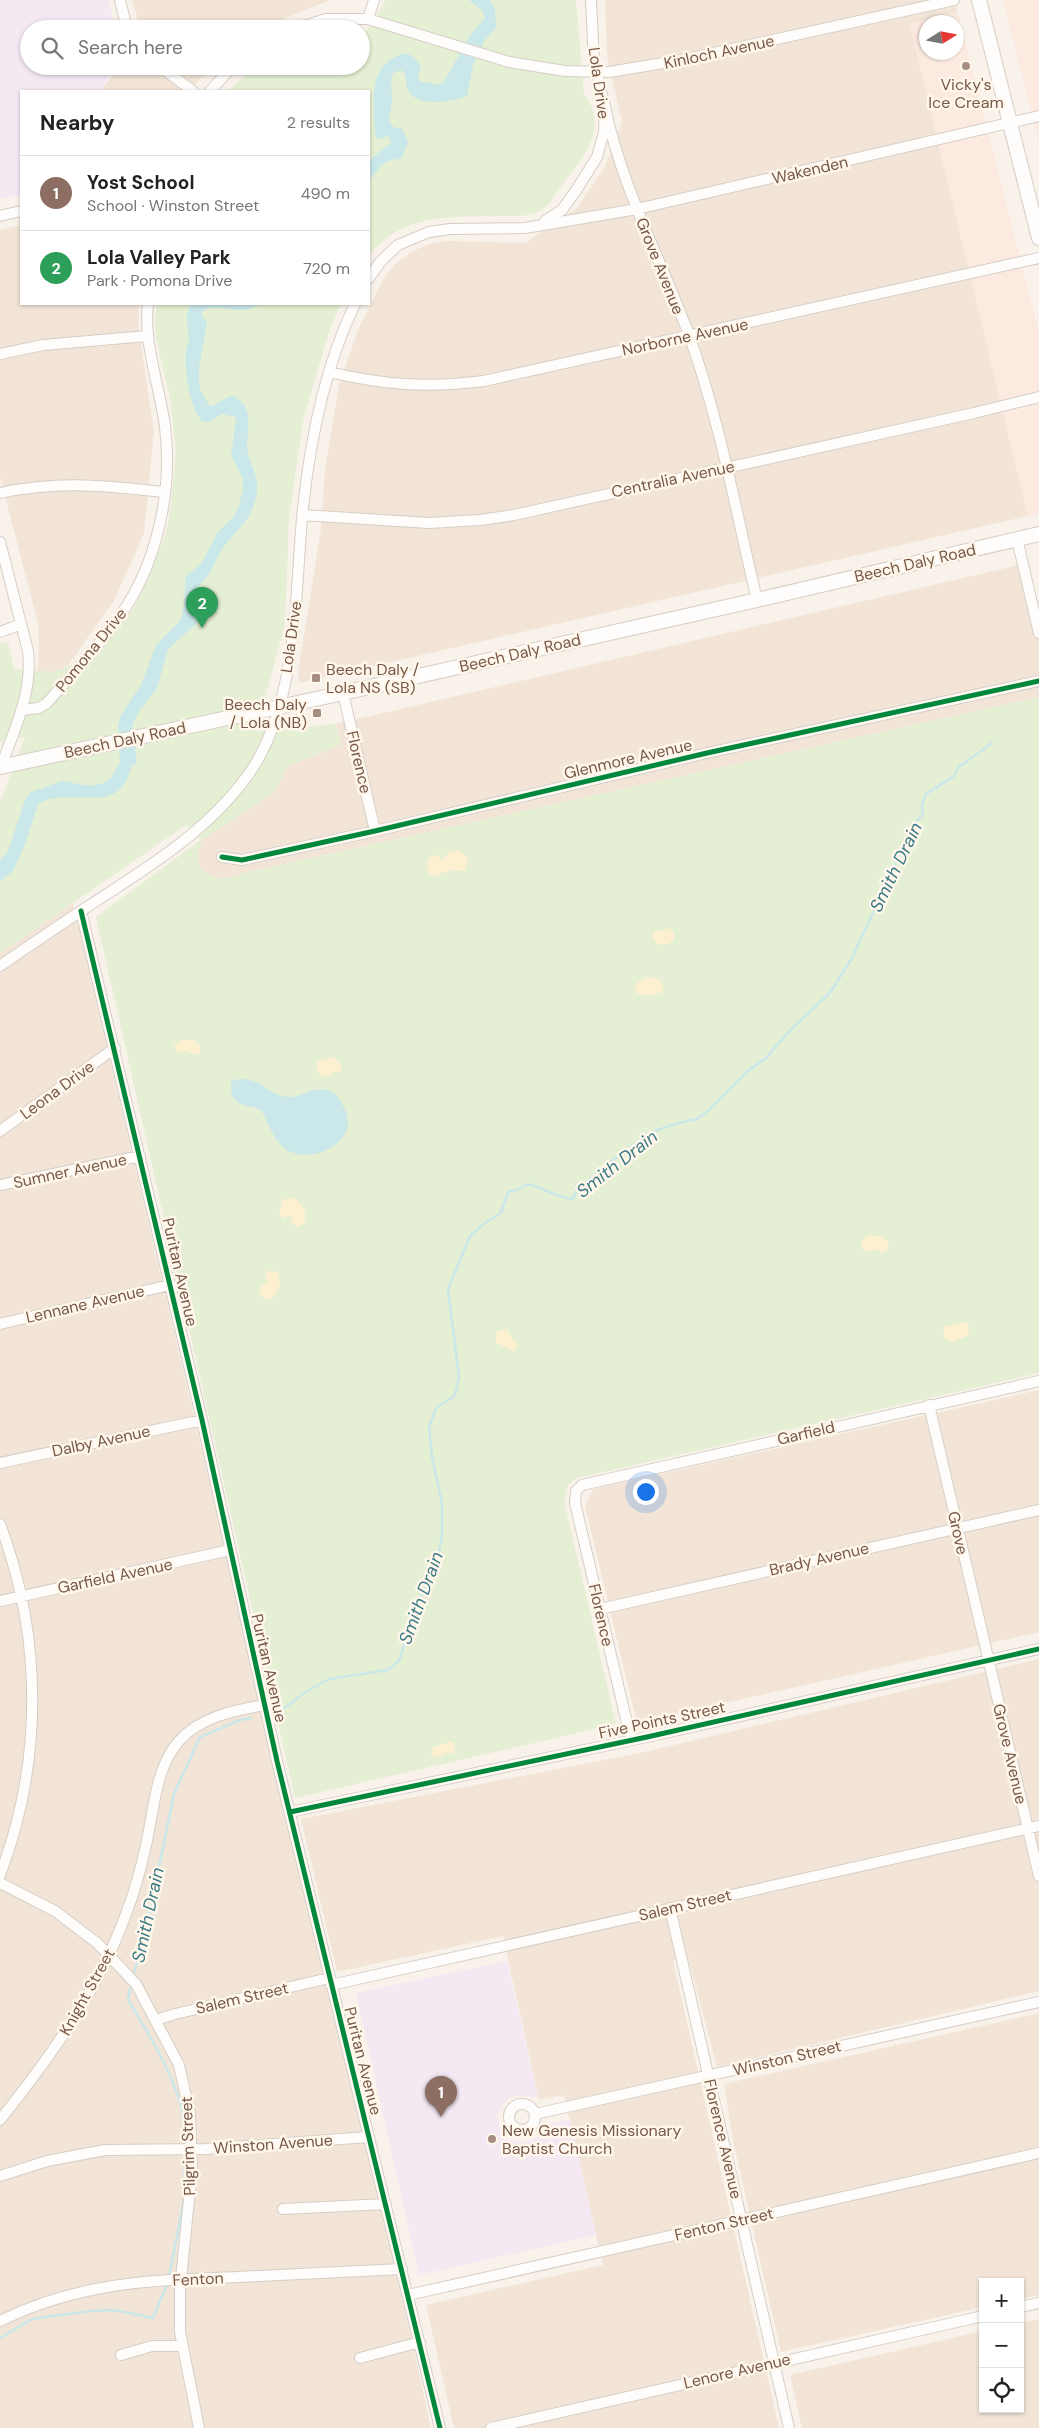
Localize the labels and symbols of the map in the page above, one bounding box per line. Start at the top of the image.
north arrow [919,15,964,60]
street label: Kinloch Avenue [662,30,776,74]
street label: Lola Drive [584,46,614,120]
marker: Vicky's Ice Cream [960,60,972,72]
place label: Vicky's Ice Cream [928,74,1004,113]
street label: Wakenden [770,151,850,189]
street label: Grove Avenue [631,215,689,317]
street label: Norborne Avenue [620,313,750,361]
street label: Centralia Avenue [609,456,737,502]
street label: Beech Daly Road [852,539,978,587]
pin: 2 [186,587,218,628]
street label: Lola Drive [276,600,306,674]
street label: Pomona Drive [51,604,131,696]
street label: Beech Daly Road [457,629,583,677]
place label: Beech Daly / Lola NS (SB) [326,659,419,698]
marker: Beech Daly / Lola NS (SB) [310,672,322,684]
place label: Beech Daly / Lola (NB) [224,694,307,733]
marker: Beech Daly / Lola (NB) [311,707,323,719]
street label: Beech Daly Road [62,717,188,763]
street label: Florence [342,729,376,795]
street label: Glenmore Avenue [562,734,694,784]
water label: Smith Drain [864,818,928,916]
street label: Leona Drive [16,1056,98,1124]
water label: Smith Drain [571,1125,663,1203]
street label: Sumner Avenue [11,1149,129,1193]
street label: Puritan Avenue [157,1216,203,1328]
street label: Lennane Avenue [24,1280,146,1328]
street label: Garfield [775,1416,837,1450]
street label: Dalby Avenue [50,1420,152,1462]
your location [633,1479,659,1505]
street label: Grove [943,1509,973,1557]
street label: Brady Avenue [767,1537,871,1581]
water label: Smith Drain [393,1548,449,1648]
street label: Garfield Avenue [56,1554,174,1598]
street label: Florence [584,1582,618,1648]
street label: Puritan Avenue [246,1612,292,1724]
street label: Five Points Street [597,1696,727,1744]
street label: Grove Avenue [988,1702,1032,1806]
water label: Smith Drain [126,1865,170,1965]
street label: Salem Street [637,1884,733,1926]
street label: Knight Street [54,1945,120,2039]
street label: Salem Street [194,1977,290,2019]
street label: Puritan Avenue [339,2005,387,2117]
street label: Winston Street [731,2035,843,2081]
pin: 1 [425,2076,457,2117]
street label: Florence Avenue [699,2077,747,2201]
street label: Pilgrim Street [176,2096,200,2196]
place label: New Genesis Missionary Baptist Church [502,2120,681,2159]
street label: Winston Avenue [213,2129,333,2159]
marker: New Genesis Missionary Baptist Church [486,2133,498,2145]
street label: Fenton Street [673,2202,775,2246]
street label: Fenton [172,2267,224,2291]
street label: Lenore Avenue [681,2348,793,2394]

